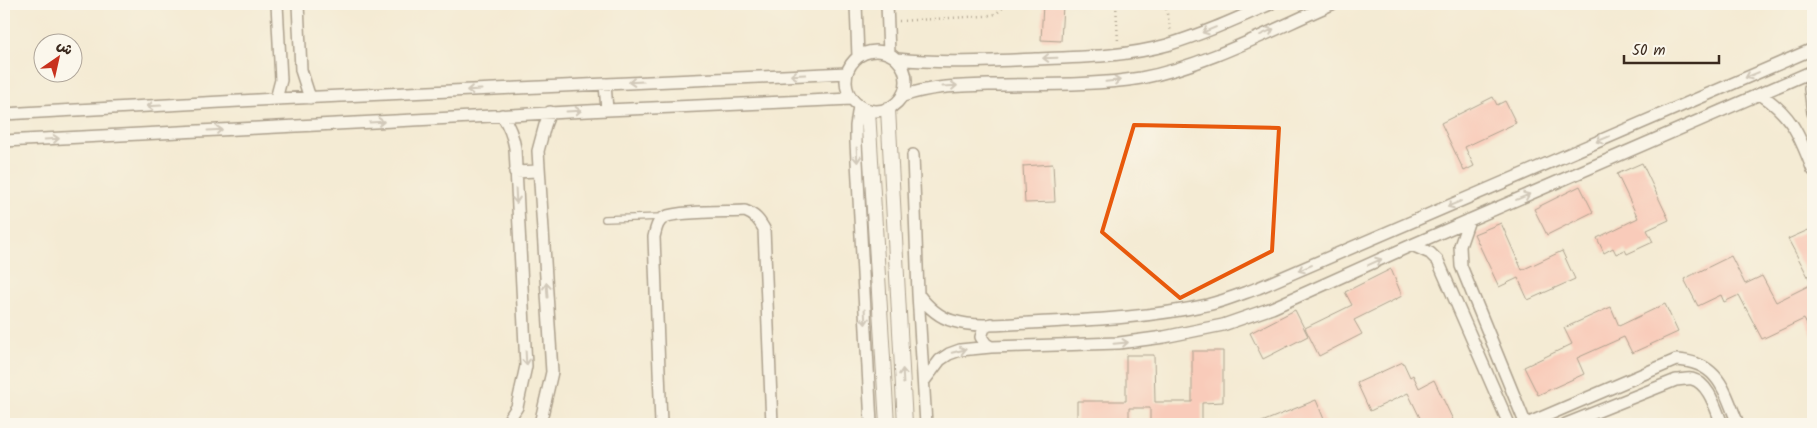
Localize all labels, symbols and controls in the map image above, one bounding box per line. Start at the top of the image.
one-way arrow [1202,26,1217,35]
one-way arrow [1259,27,1274,37]
north arrow [32,32,82,82]
scale bar [1624,32,1720,64]
text: ش [52,35,77,61]
text: 50 m [1632,39,1666,63]
one-way arrow [1043,53,1059,63]
one-way arrow [791,70,807,80]
one-way arrow [1745,71,1760,81]
one-way arrow [1105,76,1121,86]
one-way arrow [628,78,644,87]
one-way arrow [942,82,958,91]
one-way arrow [466,85,482,95]
one-way arrow [146,101,162,110]
one-way arrow [566,107,582,116]
one-way arrow [369,117,385,126]
one-way arrow [206,125,222,135]
one-way arrow [44,134,60,143]
one-way arrow [1596,135,1611,145]
one-way arrow [852,146,861,162]
one-way arrow [512,188,521,204]
one-way arrow [1515,191,1530,201]
one-way arrow [1447,199,1462,209]
one-way arrow [1367,257,1382,267]
one-way arrow [1298,263,1313,273]
one-way arrow [542,282,551,298]
one-way arrow [861,309,870,325]
one-way arrow [1113,338,1129,347]
one-way arrow [951,346,967,355]
one-way arrow [521,350,530,366]
one-way arrow [898,368,907,384]

